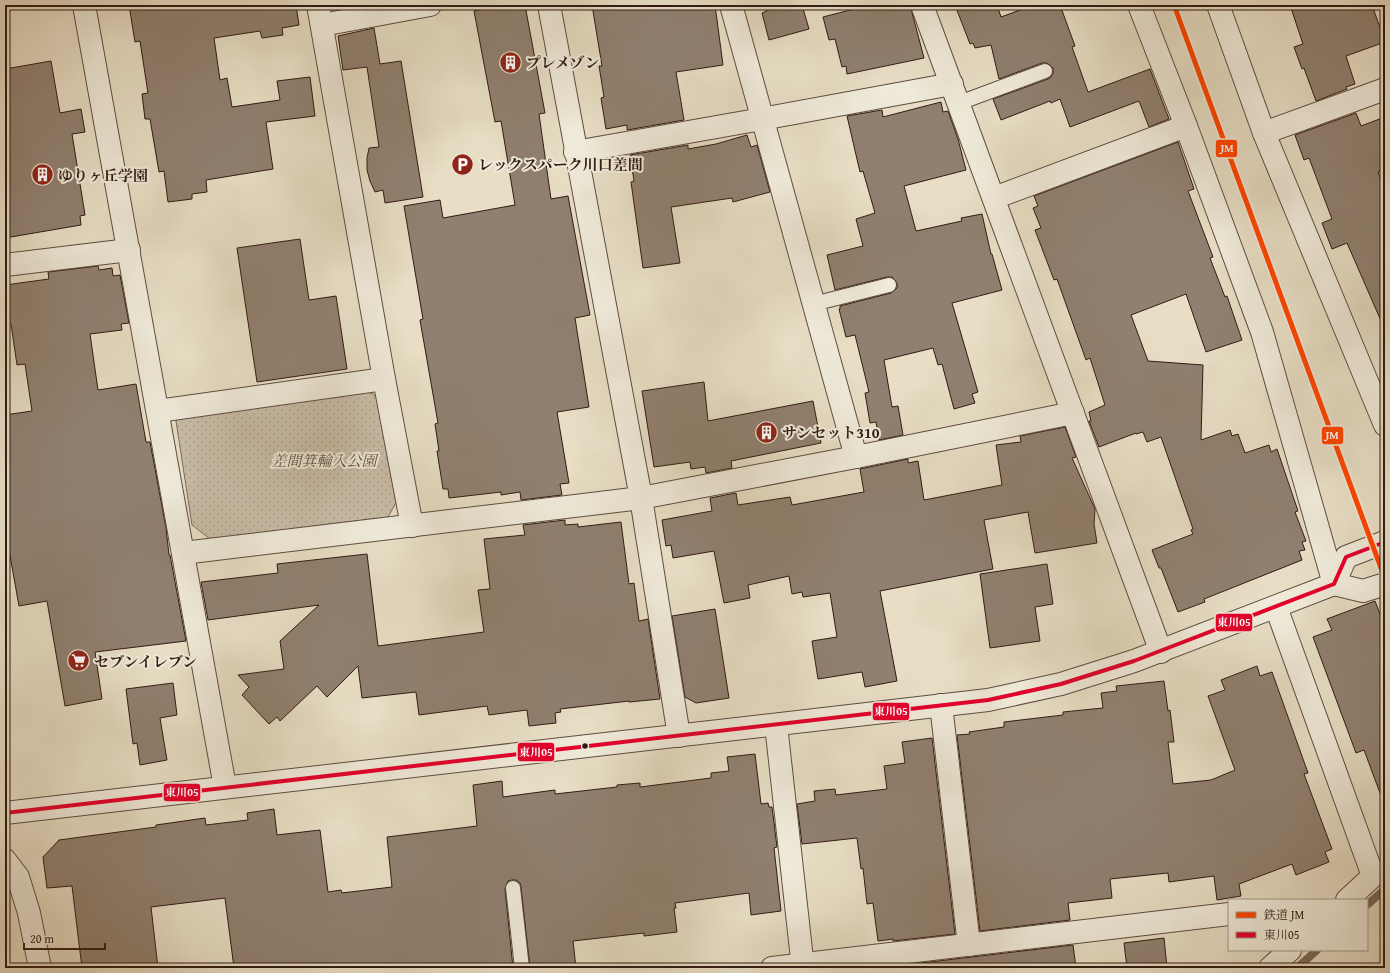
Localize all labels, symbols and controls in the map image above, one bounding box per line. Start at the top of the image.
building icon: プレメゾン [497,49,523,75]
place label: プレメゾン [526,52,600,73]
line badge: JM [1215,139,1238,158]
text: JM [1218,140,1234,156]
parking icon: レックスパーク川口差間 [450,151,476,177]
place label: レックスパーク川口差間 [478,154,643,175]
building icon: ゆりヶ丘学園 [29,162,55,188]
place label: ゆりヶ丘学園 [58,165,148,186]
building icon: サンセット310 [754,419,780,445]
place label: サンセット310 [782,422,880,443]
line badge: JM [1321,426,1344,445]
text: JM [1323,427,1339,443]
park label: 差間箕輪入公園 [271,450,379,471]
line badge: 東川05 [1215,613,1253,632]
text: 東川05 [1217,614,1251,630]
supermarket icon: セブンイレブン [65,648,91,674]
place label: セブンイレブン [94,651,197,672]
line badge: 東川05 [872,702,910,721]
text: 東川05 [874,703,908,719]
unlabelled marker [580,741,590,751]
line badge: 東川05 [517,742,555,762]
text: 東川05 [519,744,553,760]
line badge: 東川05 [163,783,201,802]
text: 東川05 [165,784,199,800]
legend [1228,899,1368,951]
text: 鉄道 JM [1263,906,1304,923]
scale bar [24,925,105,951]
text: 東川05 [1264,926,1300,943]
text: 20 m [30,930,54,947]

